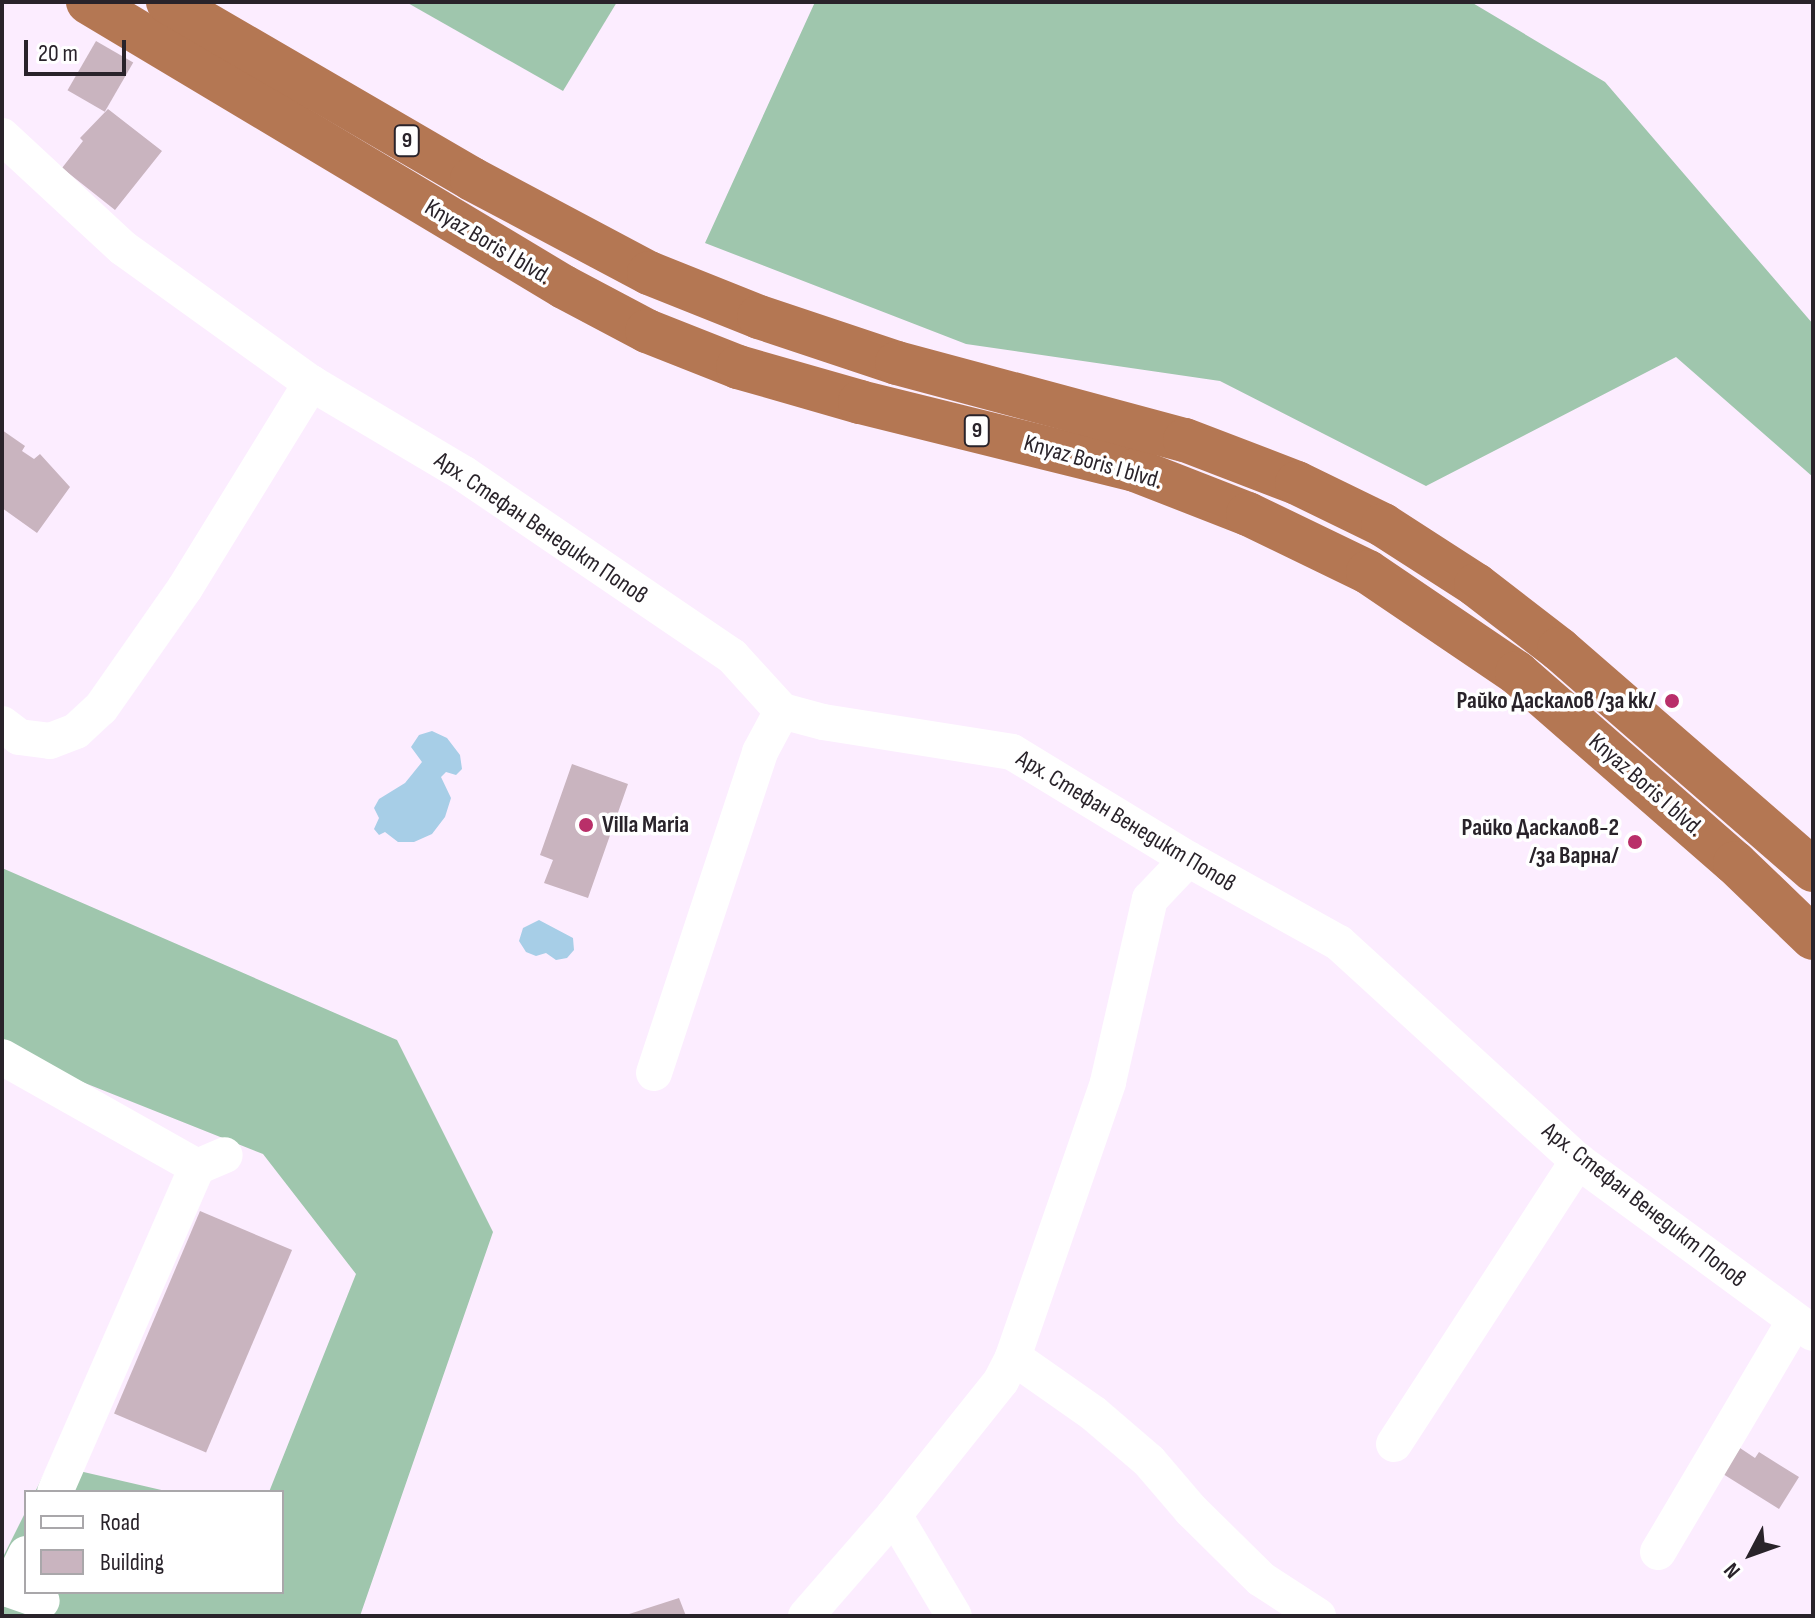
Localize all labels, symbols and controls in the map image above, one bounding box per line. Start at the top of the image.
scale bar [28,24,130,74]
text: 20 m [38,39,78,68]
road number: 9 [393,123,421,159]
street label: Knyaz Boris I blvd. [419,193,557,291]
road number: 9 [963,413,991,449]
street label: Knyaz Boris I blvd. [1020,428,1166,496]
street label: Арх. Стефан Венедикт Попов [429,446,653,610]
place label: Райко Даскалов /за кк/ [1457,687,1656,715]
marker: Райко Даскалов /за кк/ [1663,692,1681,710]
street label: Knyaz Boris I blvd. [1583,727,1709,843]
street label: Арх. Стефан Венедикт Попов [1011,744,1241,898]
place label: Villa Maria [602,811,689,839]
place label: Райко Даскалов-2 /за Варна/ [1462,814,1619,870]
marker: Villa Maria [577,816,595,834]
marker: Райко Даскалов-2 /за Варна/ [1626,833,1644,851]
street label: Арх. Стефан Венедикт Попов [1536,1116,1752,1294]
legend [24,1490,284,1594]
text: Road [100,1508,140,1537]
north arrow [1711,1514,1791,1594]
text: Building [100,1548,164,1577]
text: N [1718,1557,1747,1583]

